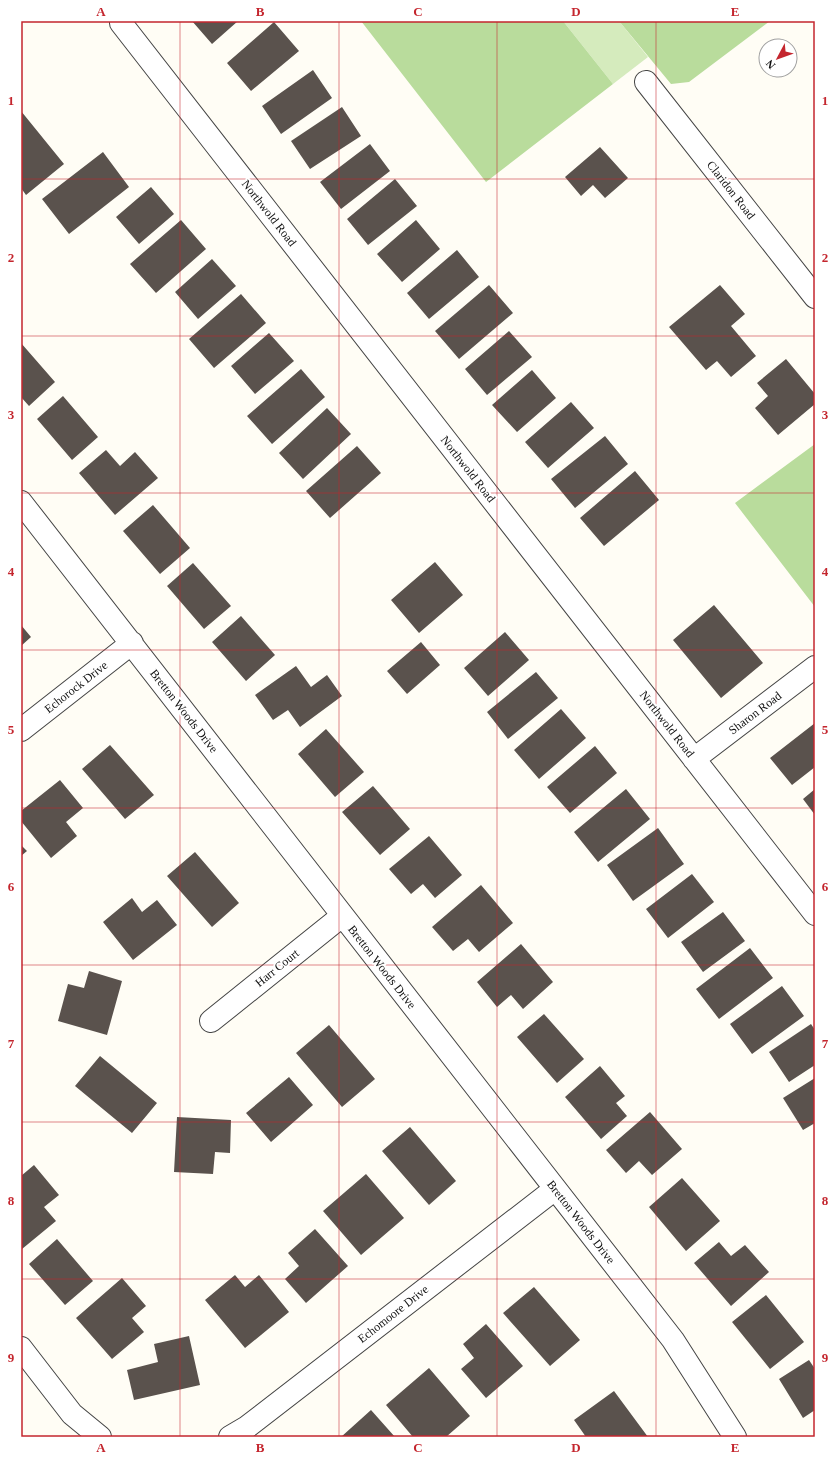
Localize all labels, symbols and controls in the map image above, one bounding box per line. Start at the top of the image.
text: A [96,4,106,19]
text: B [256,4,265,19]
text: C [413,4,423,19]
text: D [571,4,581,19]
text: E [731,4,739,19]
north arrow [758,38,798,78]
text: N [763,58,778,71]
text: 1 [8,93,14,108]
text: 1 [822,93,828,108]
street label: Claridon Road [704,158,758,222]
street label: Northwold Road [239,177,299,249]
text: 2 [8,250,14,265]
text: 2 [822,250,828,265]
text: 3 [8,407,15,422]
text: 3 [822,407,829,422]
street label: Northwold Road [438,433,498,505]
text: 4 [8,564,15,579]
text: 4 [822,564,829,579]
street label: Echorock Drive [42,658,110,716]
street label: Bretton Woods Drive [147,666,221,756]
street label: Northwold Road [637,688,697,760]
street label: Sharon Road [726,689,784,737]
text: 5 [8,722,15,737]
text: 5 [822,722,829,737]
text: 6 [8,879,15,894]
text: 6 [822,879,829,894]
street label: Bretton Woods Drive [345,922,419,1012]
street label: Harr Court [252,946,302,990]
text: 7 [8,1036,15,1051]
text: 7 [822,1036,829,1051]
street label: Bretton Woods Drive [544,1177,618,1267]
text: 8 [8,1193,15,1208]
text: 8 [822,1193,829,1208]
street label: Echomoore Drive [355,1282,431,1346]
text: 9 [8,1350,15,1365]
text: 9 [822,1350,829,1365]
text: A [96,1440,106,1455]
text: B [256,1440,265,1455]
text: C [413,1440,423,1455]
text: D [571,1440,581,1455]
text: E [731,1440,739,1455]

